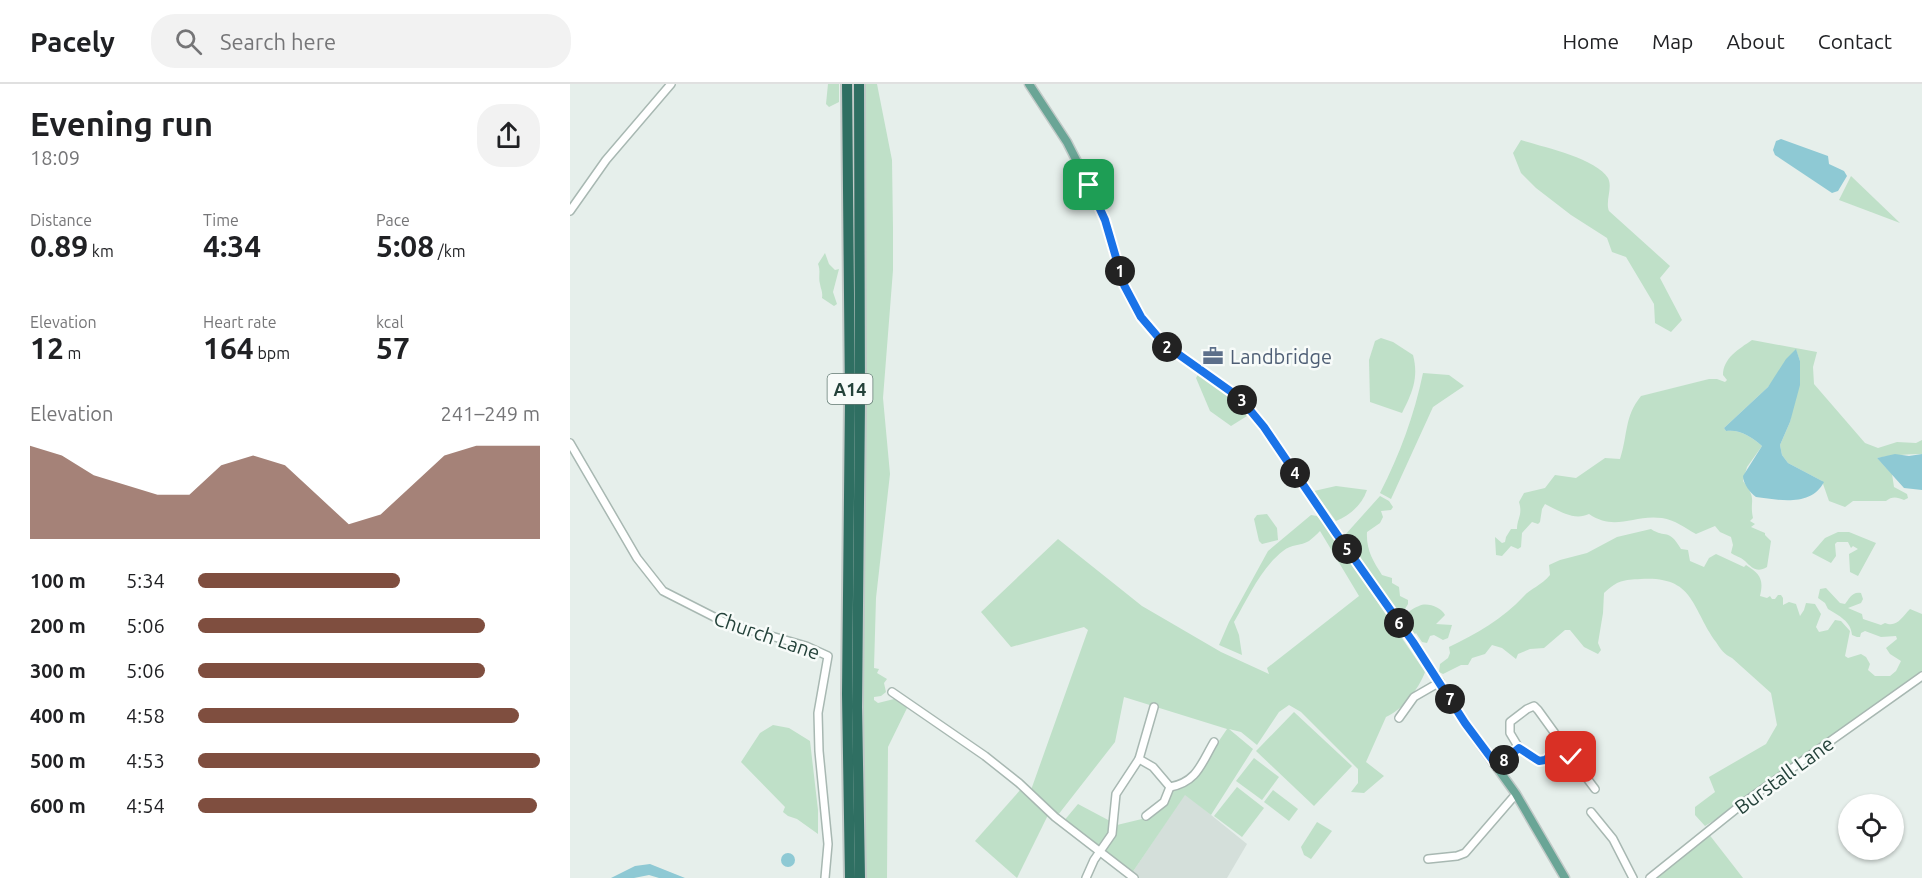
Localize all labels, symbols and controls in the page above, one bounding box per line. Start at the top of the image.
search box [151,14,571,68]
icon: search [172,25,205,58]
text: Pacely [30,26,115,57]
text: Search here [220,29,336,54]
text: Home [1562,29,1619,53]
text: Map [1652,29,1693,53]
text: About [1726,29,1785,53]
text: Contact [1818,29,1892,53]
button: share [477,104,540,167]
text: Evening run [30,105,213,142]
text: 18:09 [30,146,80,169]
pin [1063,159,1114,210]
icon: arrive [1072,168,1105,201]
text: Distance [30,211,92,229]
text: Time [203,211,239,229]
text: Pace [376,211,410,229]
text: 0.89 [30,229,88,263]
text: 4:34 [203,229,261,263]
text: 5:08 [376,229,434,263]
text: km [88,242,114,260]
text: /km [434,242,466,260]
pin: 1 [1105,256,1135,286]
text: 1 [1115,262,1125,280]
text: Elevation [30,313,97,331]
text: Heart rate [203,313,277,331]
text: kcal [376,313,404,331]
text: 12 [30,331,64,365]
text: 164 [203,331,254,365]
text: 57 [376,331,410,365]
pin: 2 [1152,332,1182,362]
text: 2 [1162,338,1172,356]
text: m [64,344,81,362]
text: bpm [254,344,290,362]
office icon: Landbridge [1201,344,1225,368]
place label: Landbridge [1230,345,1332,368]
road number: A14 [828,374,872,404]
pin: 3 [1227,385,1257,415]
text: 3 [1237,391,1247,409]
text: Elevation [30,402,113,425]
text: 241–249 m [441,402,540,425]
pin: 4 [1280,458,1310,488]
text: 4 [1290,464,1300,482]
pin: 5 [1332,534,1362,564]
text: 5 [1342,540,1352,558]
text: 100 m [30,569,86,592]
text: 5:34 [126,569,165,592]
street label: Church Lane [711,606,823,664]
pin: 6 [1384,608,1414,638]
text: 200 m [30,614,86,637]
text: 5:06 [126,614,165,637]
text: 6 [1394,614,1404,632]
text: 300 m [30,659,86,682]
text: 5:06 [126,659,165,682]
pin: 7 [1435,684,1465,714]
text: 7 [1445,690,1455,708]
text: 400 m [30,704,86,727]
text: 4:58 [126,704,165,727]
pin [1545,731,1596,782]
street label: Burstall Lane [1730,731,1838,819]
icon: check [1554,740,1587,773]
pin: 8 [1489,745,1519,775]
text: 500 m [30,749,86,772]
text: 4:53 [126,749,165,772]
text: 8 [1499,751,1509,769]
text: 600 m [30,794,86,817]
text: 4:54 [126,794,165,817]
map controls [1838,794,1904,860]
button: locate [1838,794,1904,860]

